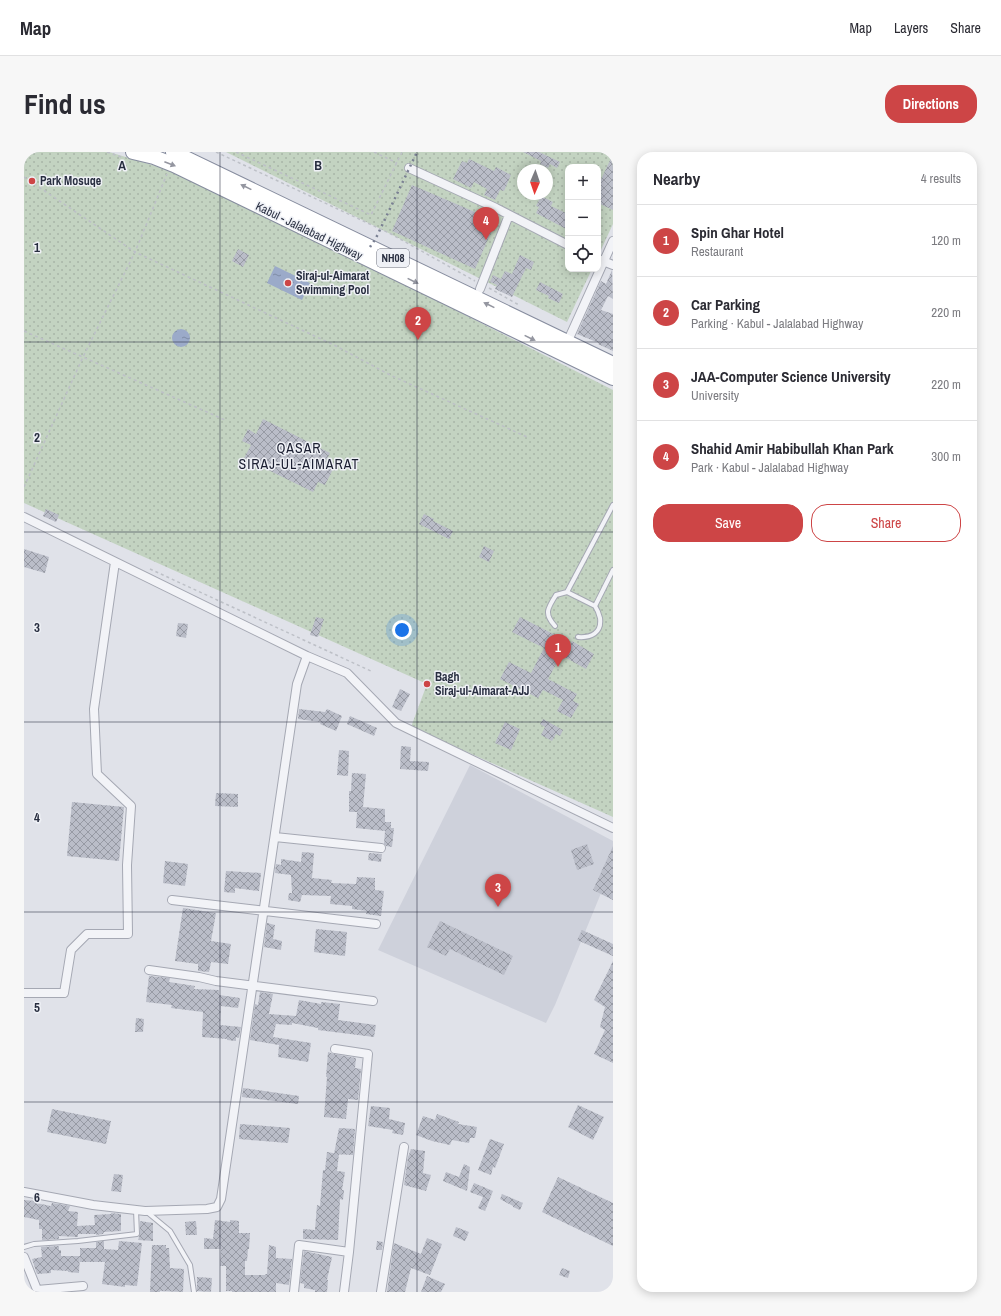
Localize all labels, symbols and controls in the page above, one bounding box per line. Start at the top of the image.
text: Map [20,15,51,41]
text: Map [850,19,872,37]
text: Layers [894,19,928,37]
text: Share [950,19,981,37]
text: Find us [24,85,106,123]
button: Directions [885,85,977,123]
text: A [118,157,126,174]
text: B [314,157,322,174]
one-way arrow [165,161,177,167]
north arrow [517,164,553,200]
map controls [565,164,601,272]
button: + [565,164,601,200]
text: Nearby [653,167,700,190]
text: 4 results [921,170,961,187]
place label: Park Mosuqe [40,173,102,189]
marker: Park Mosuqe [27,176,37,186]
one-way arrow [240,184,252,190]
street label: Kabul - Jalalabad Highway [253,198,365,264]
button: − [565,200,601,236]
pin: 4 [473,207,499,240]
text: Spin Ghar Hotel [691,222,784,243]
text: 1 [663,232,669,249]
text: 120 m [931,232,961,249]
button: locate [565,236,601,272]
text: 1 [34,239,40,256]
text: Restaurant [691,243,743,260]
road number: NH08 [377,249,409,267]
place label: Siraj-ul-Aimarat Swimming Pool [296,268,370,298]
marker: Siraj-ul-Aimarat Swimming Pool [283,278,293,288]
one-way arrow [407,278,419,284]
text: Car Parking [691,294,760,315]
one-way arrow [484,302,495,308]
text: 2 [663,304,669,321]
text: 220 m [931,304,961,321]
pin: 2 [405,307,431,340]
text: Parking · Kabul - Jalalabad Highway [691,315,863,332]
one-way arrow [524,335,536,341]
text: JAA-Computer Science University [691,366,891,387]
text: 3 [663,376,669,393]
text: 220 m [931,376,961,393]
text: University [691,387,739,404]
text: 2 [34,429,40,446]
text: Shahid Amir Habibullah Khan Park [691,438,894,459]
district label: QASAR SIRAJ-UL-AIMARAT [238,439,360,473]
text: 4 [663,448,669,465]
text: 300 m [931,448,961,465]
text: Park · Kabul - Jalalabad Highway [691,459,849,476]
button: Save [653,504,803,542]
button: Share [811,504,961,542]
text: 3 [34,619,40,636]
your location [392,620,412,640]
pin: 1 [545,634,571,667]
place label: Bagh Siraj-ul-Aimarat-AJJ [435,669,530,699]
marker: Bagh Siraj-ul-Aimarat-AJJ [422,679,432,689]
text: 4 [34,809,40,826]
pin: 3 [485,874,511,907]
text: 5 [34,999,40,1016]
text: 6 [34,1189,40,1206]

